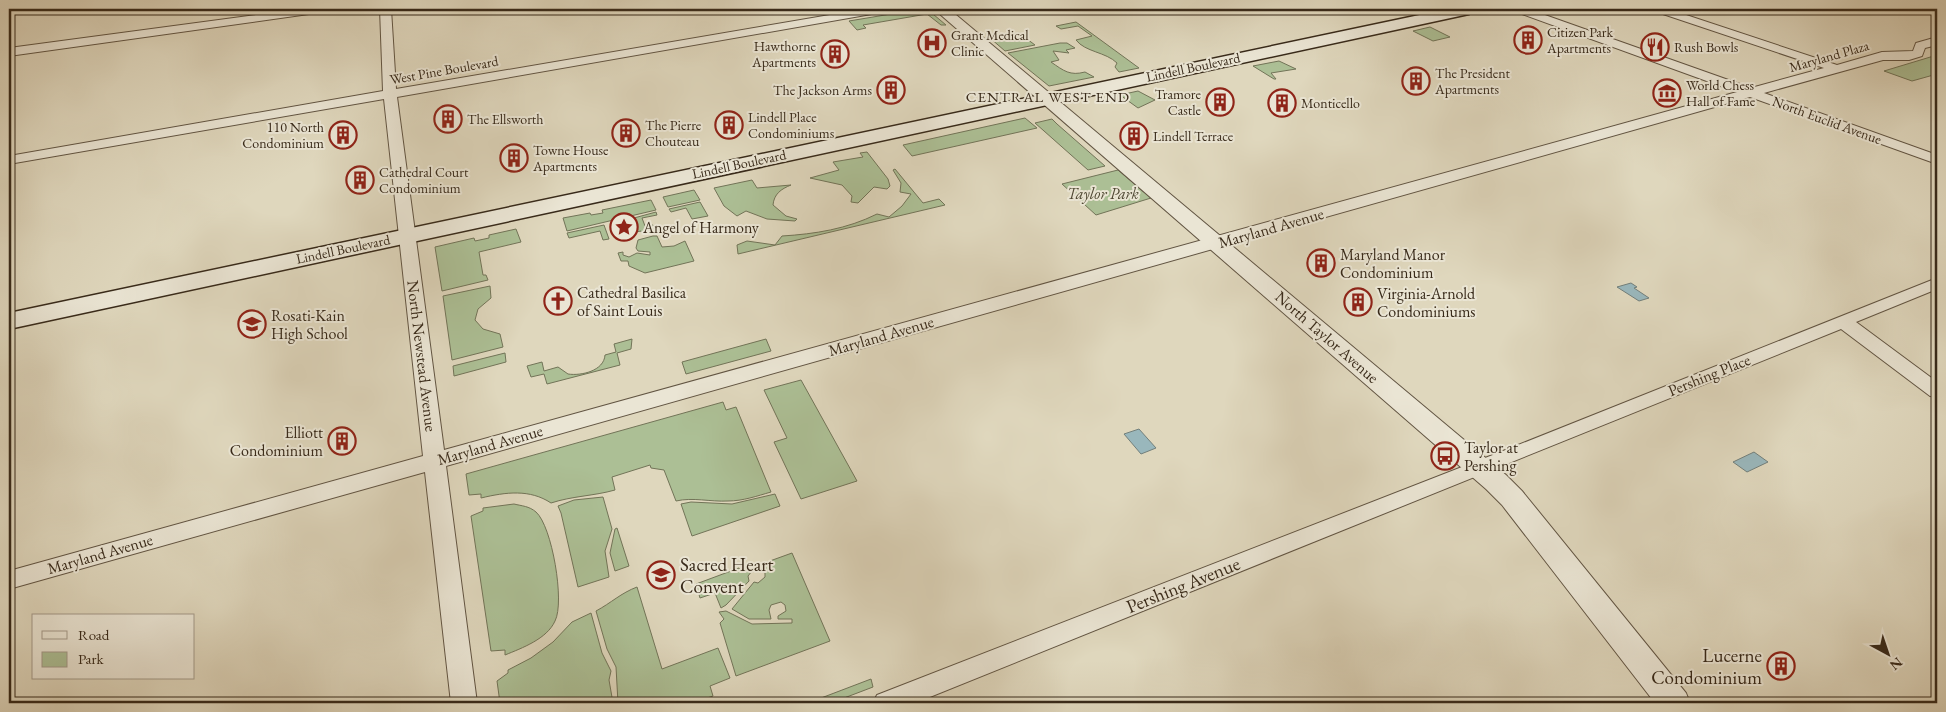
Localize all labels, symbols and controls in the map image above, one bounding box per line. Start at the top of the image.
place label: Citizen Park Apartments [1546,23,1613,57]
building icon: Citizen Park Apartments [1513,25,1543,55]
place label: Grant Medical Clinic [951,26,1029,60]
hospital icon: Grant Medical Clinic [917,28,947,58]
restaurant icon: Rush Bowls [1640,32,1670,62]
street label: Maryland Plaza [1787,36,1871,76]
place label: Hawthorne Apartments [751,37,817,71]
place label: Rush Bowls [1674,38,1739,56]
building icon: Hawthorne Apartments [820,39,850,69]
street label: Lindell Boulevard [1144,48,1243,86]
street label: West Pine Boulevard [388,51,501,88]
place label: The President Apartments [1434,64,1511,98]
building icon: The President Apartments [1401,66,1431,96]
building icon: The Jackson Arms [876,75,906,105]
place label: World Chess Hall of Fame [1686,76,1756,110]
museum icon: World Chess Hall of Fame [1652,78,1682,108]
place label: The Jackson Arms [773,81,872,99]
place label: Tramore Castle [1155,85,1202,119]
district label: CENTRAL WEST END [966,87,1130,106]
building icon: Tramore Castle [1205,87,1235,117]
building icon: Monticello [1267,88,1297,118]
street label: North Euclid Avenue [1770,92,1885,148]
place label: Monticello [1301,94,1360,112]
building icon: The Ellsworth [433,104,463,134]
place label: Lindell Place Condominiums [748,108,835,142]
place label: The Ellsworth [467,110,543,128]
building icon: Lindell Place Condominiums [714,110,744,140]
place label: The Pierre Chouteau [645,116,702,150]
place label: 110 North Condominium [242,118,324,152]
building icon: The Pierre Chouteau [611,118,641,148]
building icon: 110 North Condominium [328,120,358,150]
building icon: Lindell Terrace [1119,121,1149,151]
place label: Lindell Terrace [1153,127,1234,145]
place label: Towne House Apartments [532,141,609,175]
building icon: Towne House Apartments [499,143,529,173]
street label: Lindell Boulevard [690,145,789,183]
place label: Cathedral Court Condominium [379,163,469,197]
building icon: Cathedral Court Condominium [345,165,375,195]
park label: Taylor Park [1067,183,1140,204]
street label: Maryland Avenue [1216,203,1326,253]
place icon: Angel of Harmony [609,212,639,242]
place label: Angel of Harmony [642,217,760,238]
street label: Lindell Boulevard [294,230,393,268]
place label: Maryland Manor Condominium [1340,244,1446,283]
building icon: Maryland Manor Condominium [1306,248,1336,278]
street label: North Newstead Avenue [402,279,442,433]
place label: Cathedral Basilica of Saint Louis [577,282,687,321]
place label: Virginia-Arnold Condominiums [1377,283,1476,322]
church icon: Cathedral Basilica of Saint Louis [543,286,573,316]
street label: North Taylor Avenue [1271,286,1383,388]
building icon: Virginia-Arnold Condominiums [1343,287,1373,317]
place label: Rosati-Kain High School [271,305,348,344]
school or university icon: Rosati-Kain High School [237,309,267,339]
street label: Maryland Avenue [826,311,936,361]
street label: Pershing Place [1665,349,1753,401]
street label: Maryland Avenue [435,420,545,470]
place label: Elliott Condominium [230,422,324,461]
building icon: Elliott Condominium [327,426,357,456]
place label: Taylor at Pershing [1464,437,1518,476]
bus stop icon: Taylor at Pershing [1430,441,1460,471]
street label: Maryland Avenue [45,529,155,579]
street label: Pershing Avenue [1122,551,1244,619]
place label: Sacred Heart Convent [680,552,774,599]
school or university icon: Sacred Heart Convent [646,560,676,590]
legend [32,614,195,680]
text: Road [78,625,110,644]
north arrow [1864,630,1914,680]
place label: Lucerne Condominium [1651,643,1762,690]
text: Park [78,649,105,668]
building icon: Lucerne Condominium [1766,651,1796,681]
text: N [1886,653,1906,675]

